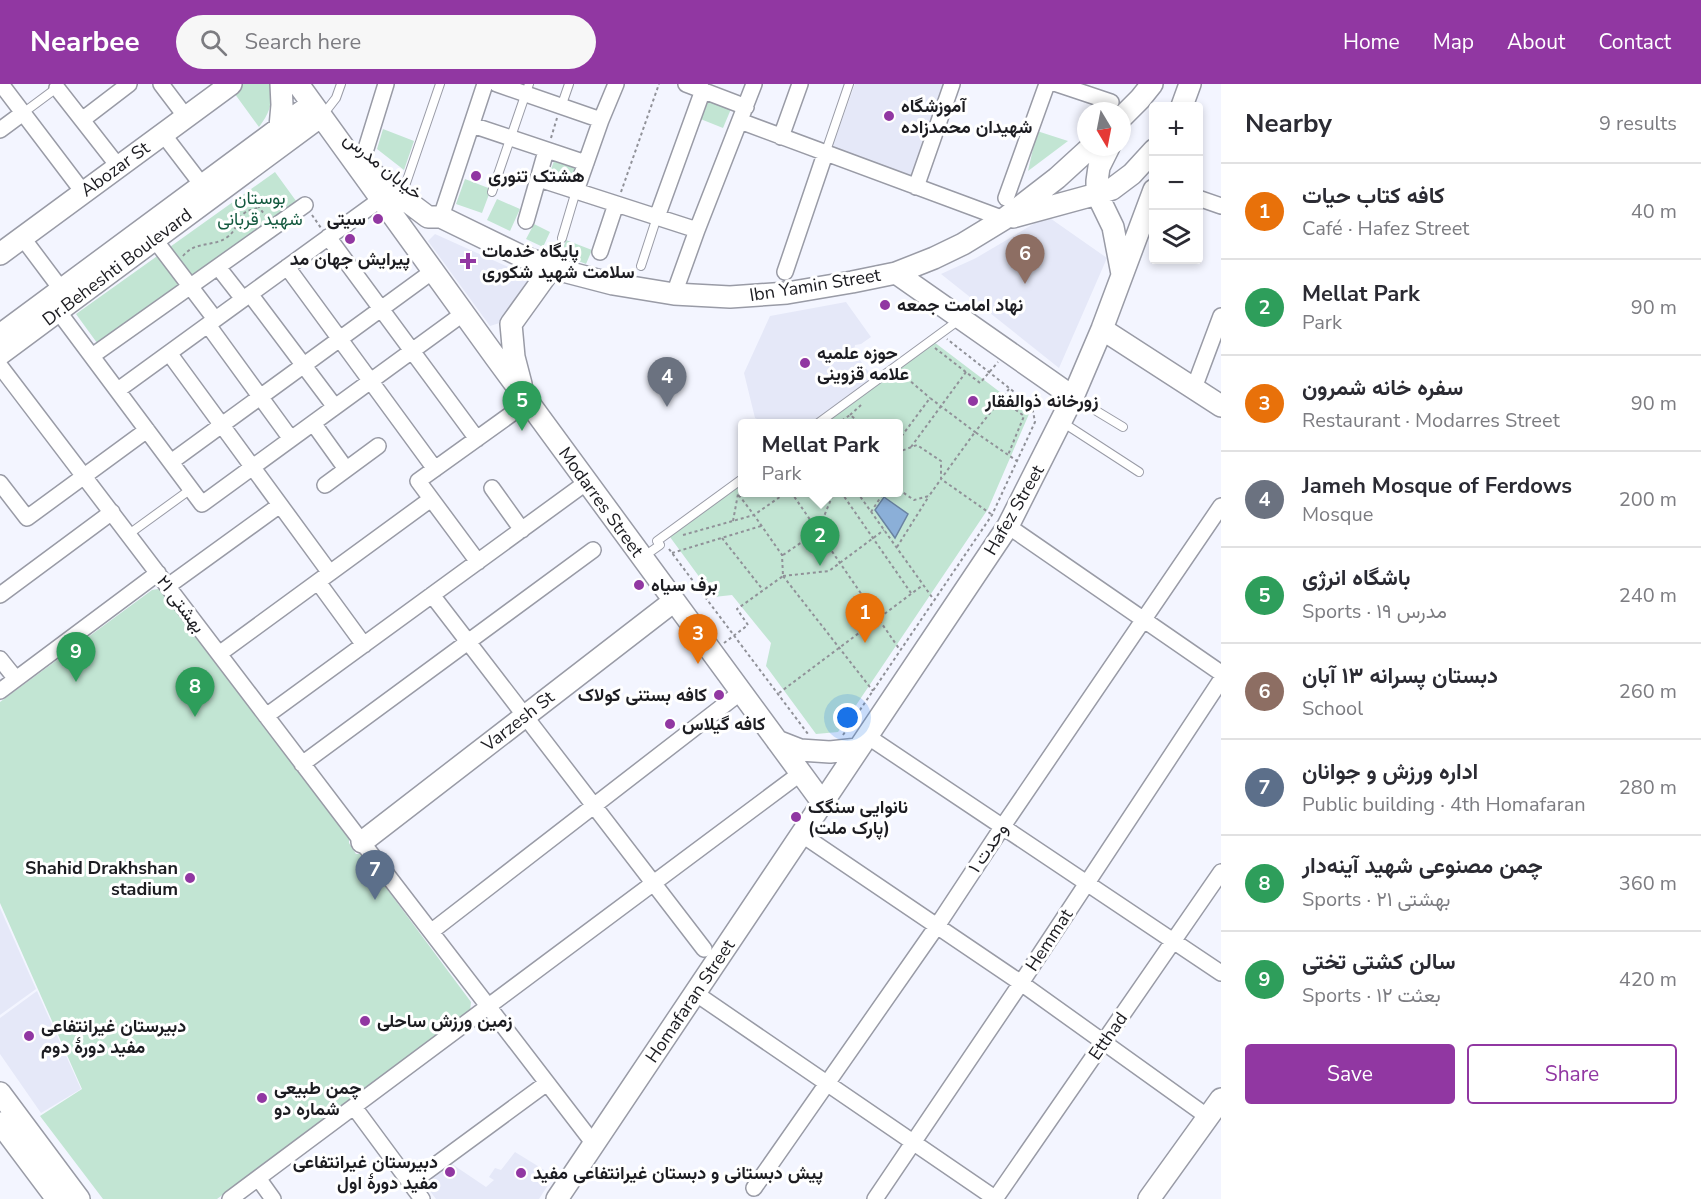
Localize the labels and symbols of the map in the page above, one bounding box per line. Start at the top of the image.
place label: آموزشگاه شهیدان محمدزاده [901,94,1032,139]
north arrow [1077,102,1131,156]
marker: آموزشگاه شهیدان محمدزاده [882,109,896,123]
street label: خیابان مدرس [338,127,428,205]
street label: Abozar St [76,135,155,202]
place label: هشتک تنوری [488,164,585,188]
marker: هشتک تنوری [469,169,483,183]
park label: بوستان شهید قربانی [217,186,303,231]
street label: Dr.Beheshti Boulevard [37,203,197,331]
place label: سیتی [327,207,366,231]
marker: سیتی [371,212,385,226]
marker: پیرایش جهان مد [343,232,357,246]
pin: 6 [1006,234,1044,284]
place label: پایگاه خدمات سلامت شهید شکوری [482,239,635,284]
place label: پیرایش جهان مد [290,247,410,271]
marker: پایگاه خدمات سلامت شهید شکوری [459,252,477,270]
street label: Ibn Yamin Street [748,263,883,307]
place label: نهاد امامت جمعه [897,293,1023,317]
marker: نهاد امامت جمعه [878,298,892,312]
place label: حوزه علمیه علامه قزوینی [817,341,909,386]
marker: حوزه علمیه علامه قزوینی [798,356,812,370]
pin: 4 [648,358,686,407]
pin: 5 [502,382,542,431]
place label: زورخانه ذوالفقار [984,389,1098,413]
marker: زورخانه ذوالفقار [966,394,980,408]
street label: Modarres Street [553,442,649,562]
street label: Hafez Street [978,460,1050,560]
pin: 2 [800,516,840,566]
street label: بهشتی ۲۱ [151,570,211,638]
place label: برف سیاه [651,573,718,597]
marker: برف سیاه [632,578,646,592]
pin: 1 [846,594,884,643]
pin: 3 [678,614,718,664]
pin: 9 [56,632,96,682]
pin: 8 [176,668,214,717]
place label: کافه بستنی کولاک [578,683,707,707]
street label: Varzesh St [476,685,560,758]
marker: کافه بستنی کولاک [712,688,726,702]
your location [833,703,862,732]
place label: کافه گیلاس [682,712,765,736]
marker: کافه گیلاس [663,717,677,731]
place label: نانوایی سنگک (پارک ملت) [808,795,908,840]
marker: نانوایی سنگک (پارک ملت) [789,810,803,824]
street label: وحدت ۱ [963,818,1013,878]
pin: 7 [356,850,394,900]
place label: Shahid Drakhshan stadium [25,856,178,901]
marker: Shahid Drakhshan stadium [183,871,197,885]
street label: Hemmat [1020,904,1078,976]
street label: Homafaran Street [640,934,741,1067]
street label: Etthad [1083,1007,1133,1065]
place label: زمین ورزش ساحلی [377,1009,512,1033]
place label: دبیرستان غیرانتفاعی مفید دورهٔ دوم [41,1014,186,1059]
marker: زمین ورزش ساحلی [358,1014,372,1028]
marker: دبیرستان غیرانتفاعی مفید دورهٔ دوم [22,1029,36,1043]
place label: چمن طبیعی شماره دو [274,1076,361,1121]
marker: چمن طبیعی شماره دو [255,1091,269,1105]
place label: دبیرستان غیرانتفاعی مفید دورهٔ اول [293,1150,438,1195]
place label: پیش دبستانی و دبستان غیرانتفاعی مفید [533,1161,823,1185]
marker: دبیرستان غیرانتفاعی مفید دورهٔ اول [443,1165,457,1179]
marker: پیش دبستانی و دبستان غیرانتفاعی مفید [514,1166,528,1180]

